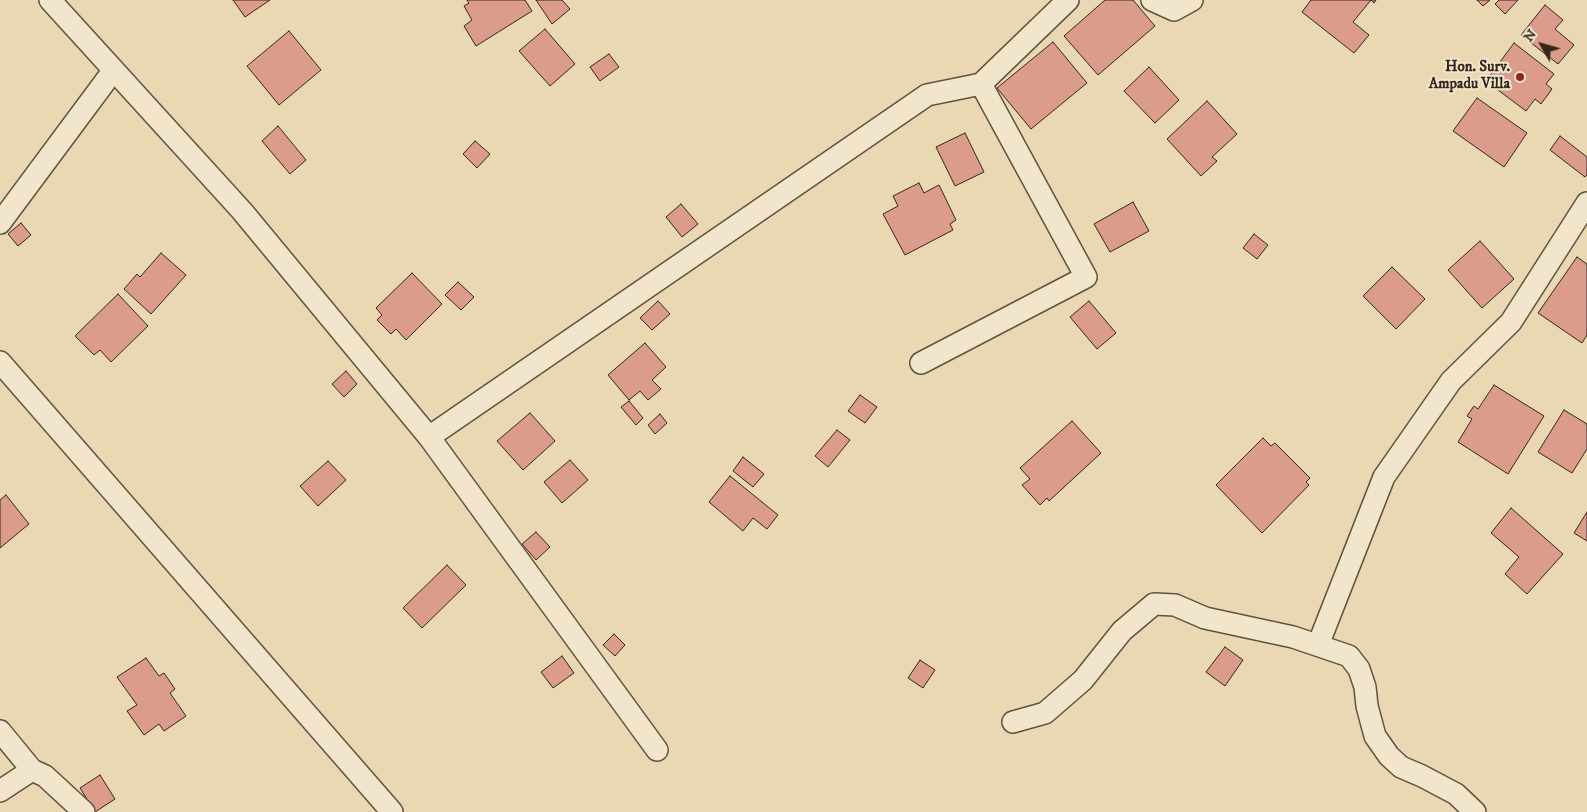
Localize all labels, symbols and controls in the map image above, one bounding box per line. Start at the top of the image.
north arrow [1517,20,1567,70]
text: N [1520,26,1541,46]
place label: Hon. Surv. Ampadu Villa [1429,59,1510,94]
marker: Hon. Surv. Ampadu Villa [1514,71,1526,83]

